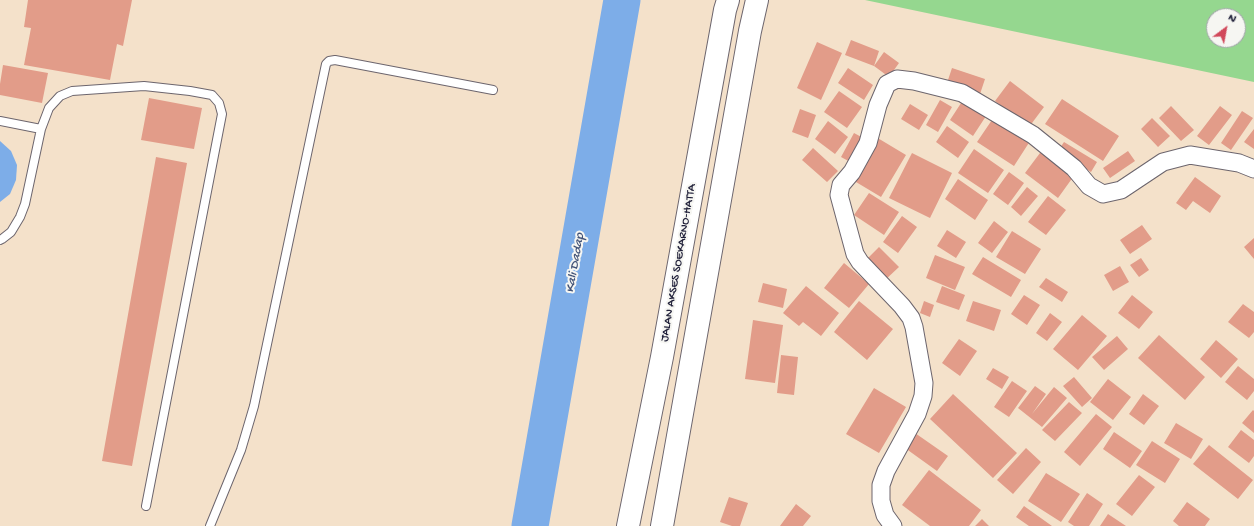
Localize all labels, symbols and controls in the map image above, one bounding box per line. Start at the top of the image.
north arrow [1206,8,1246,48]
text: N [1226,12,1238,26]
street label: JALAN AKSES SOEKARNO-HATTA [658,183,700,343]
water label: Kali Dadap [563,232,589,294]

